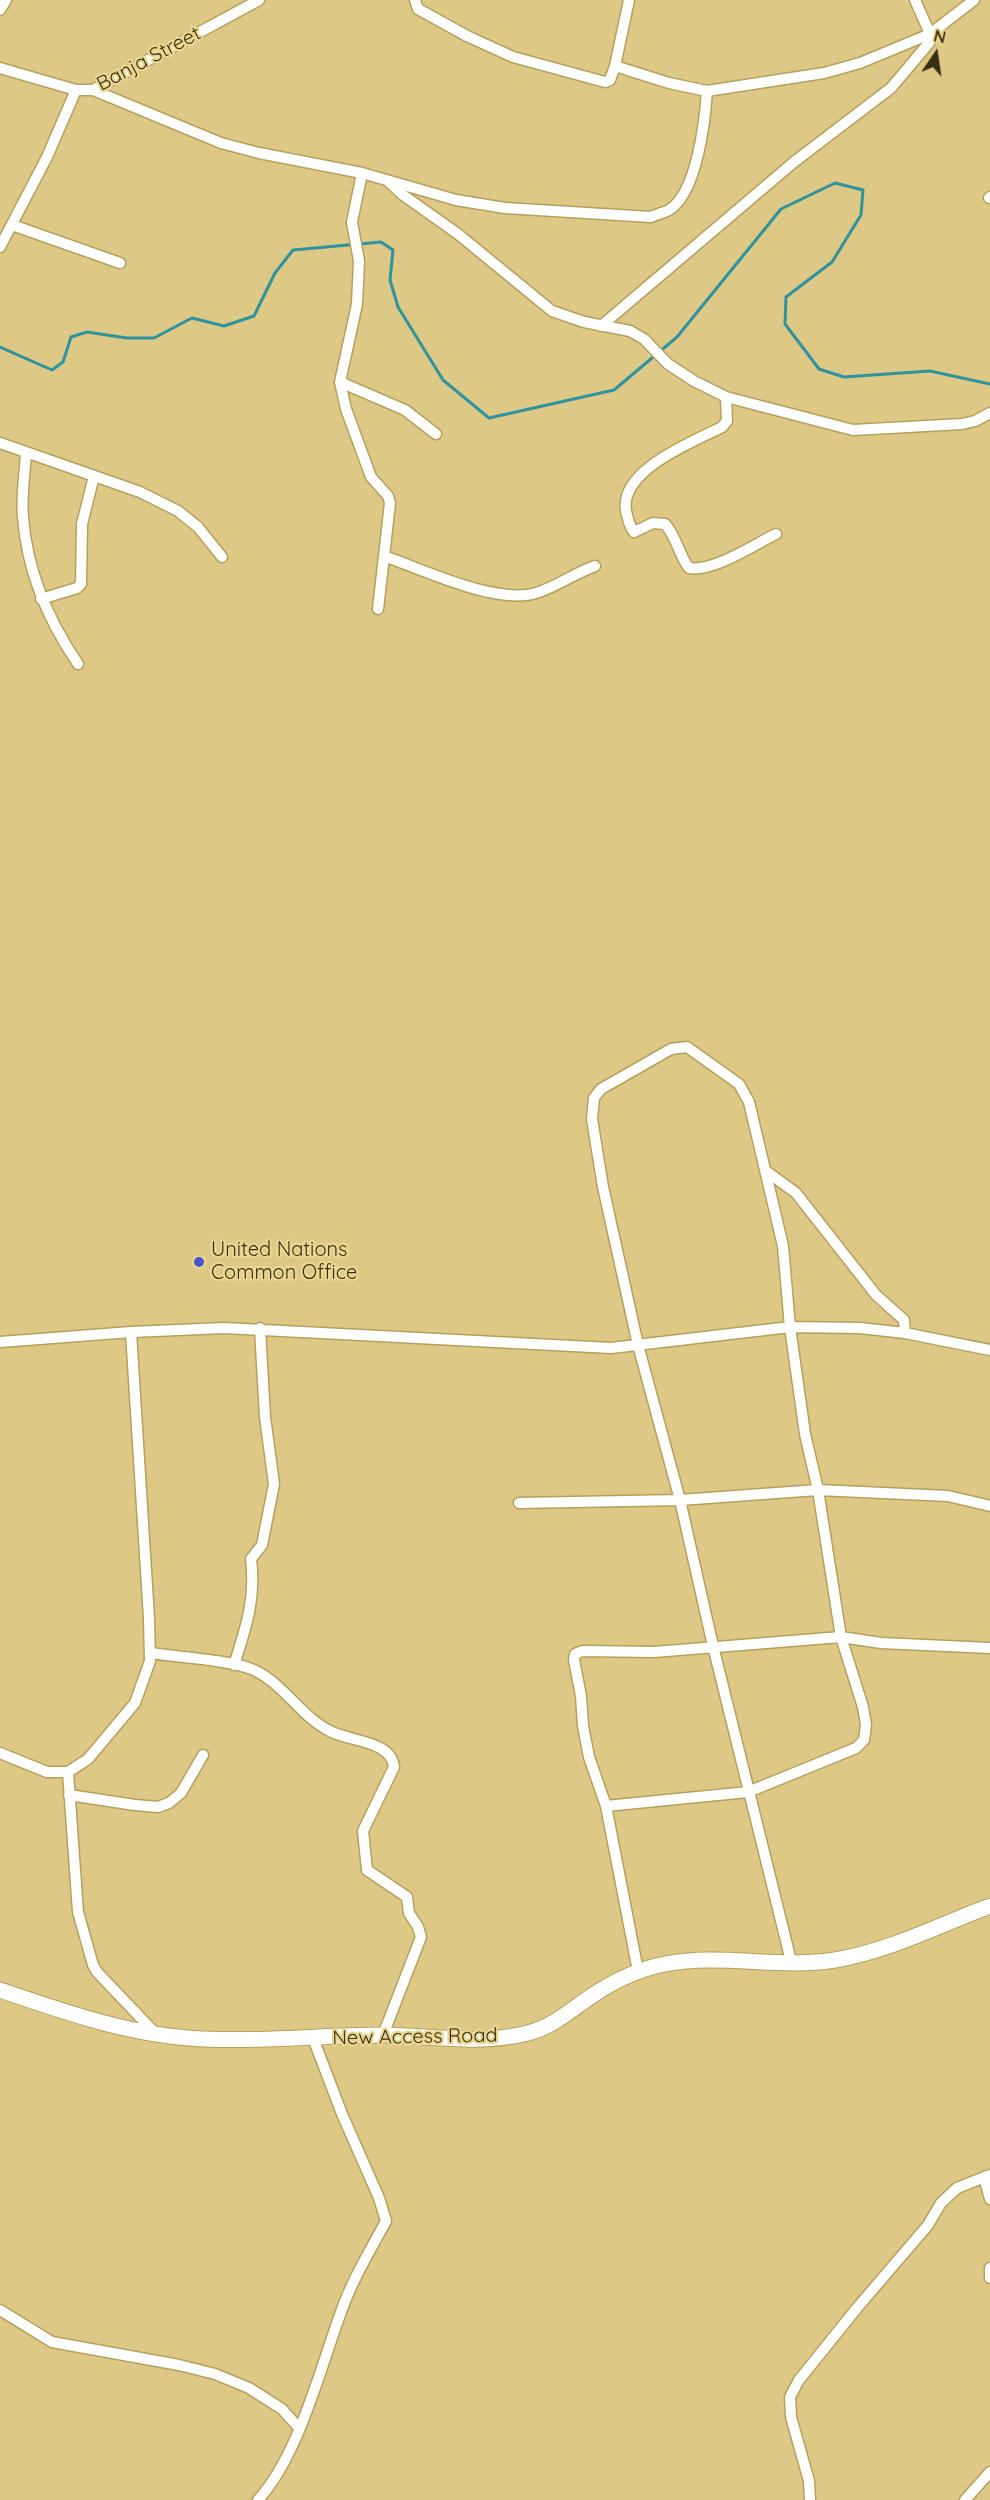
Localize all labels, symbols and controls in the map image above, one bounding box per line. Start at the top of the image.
street label: Banja Street [93,22,205,96]
north arrow [906,24,966,84]
text: N [932,25,948,48]
place label: United Nations Common Office [211,1238,357,1285]
marker: United Nations Common Office [192,1255,206,1269]
street label: New Access Road [332,2024,498,2050]

